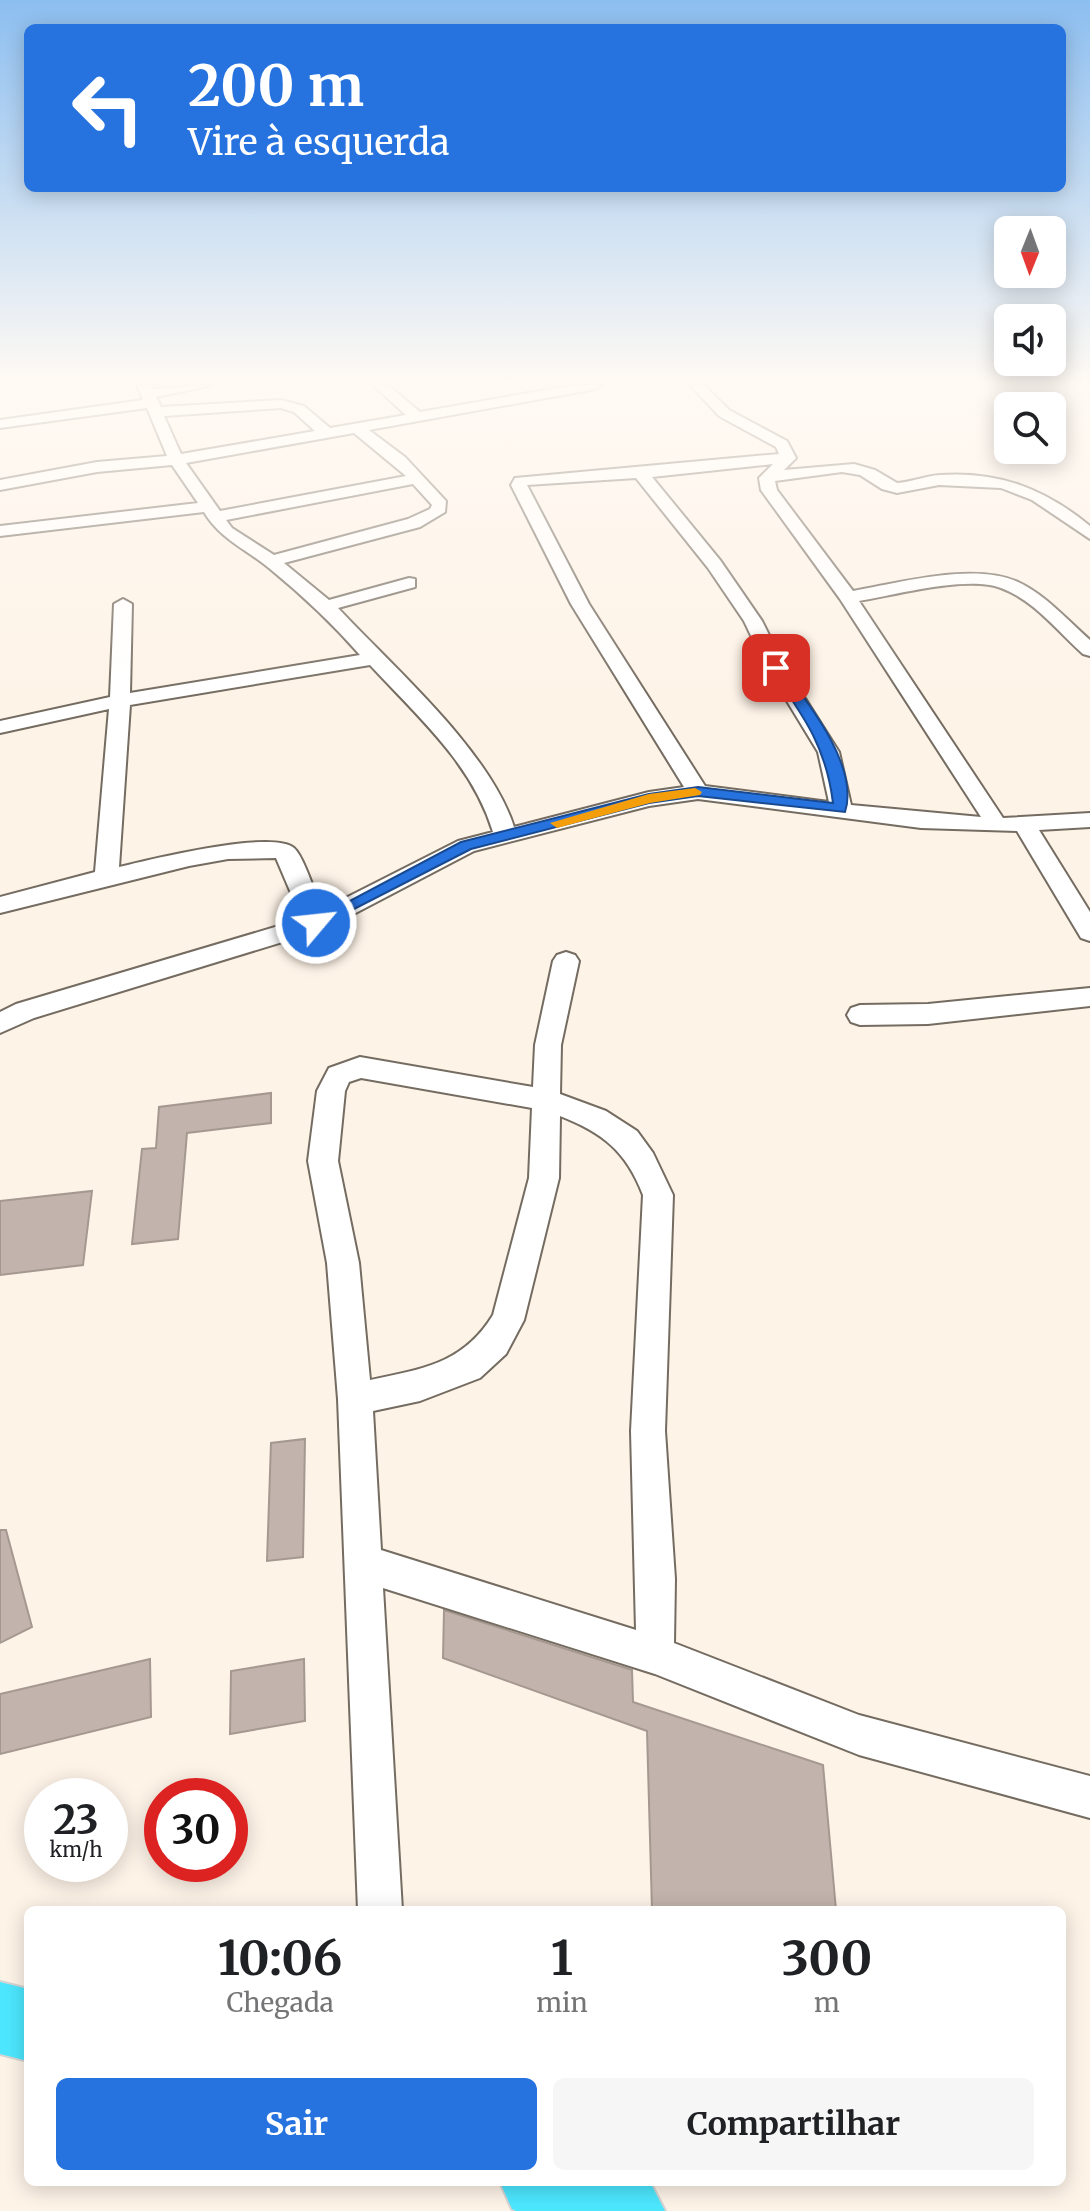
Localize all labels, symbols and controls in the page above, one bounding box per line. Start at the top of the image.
text: 200 m [188,51,364,121]
icon: left [56,56,160,160]
text: Vire à esquerda [188,120,450,165]
north arrow [994,216,1066,288]
map controls [994,216,1066,464]
button: sound [994,304,1066,376]
button: search [994,392,1066,464]
pin [742,634,810,702]
icon: arrive [754,646,798,690]
position arrow [274,881,358,965]
speed limit sign: 30 [144,1778,248,1882]
text: 23 [53,1795,99,1845]
text: km/h [50,1837,102,1862]
text: 10:06 [218,1928,342,1988]
text: 1 [551,1928,573,1988]
text: 300 [781,1928,872,1988]
text: Chegada [226,1986,334,2019]
text: min [536,1986,588,2019]
text: m [814,1986,840,2019]
button: Sair [56,2078,537,2170]
button: Compartilhar [553,2078,1034,2170]

